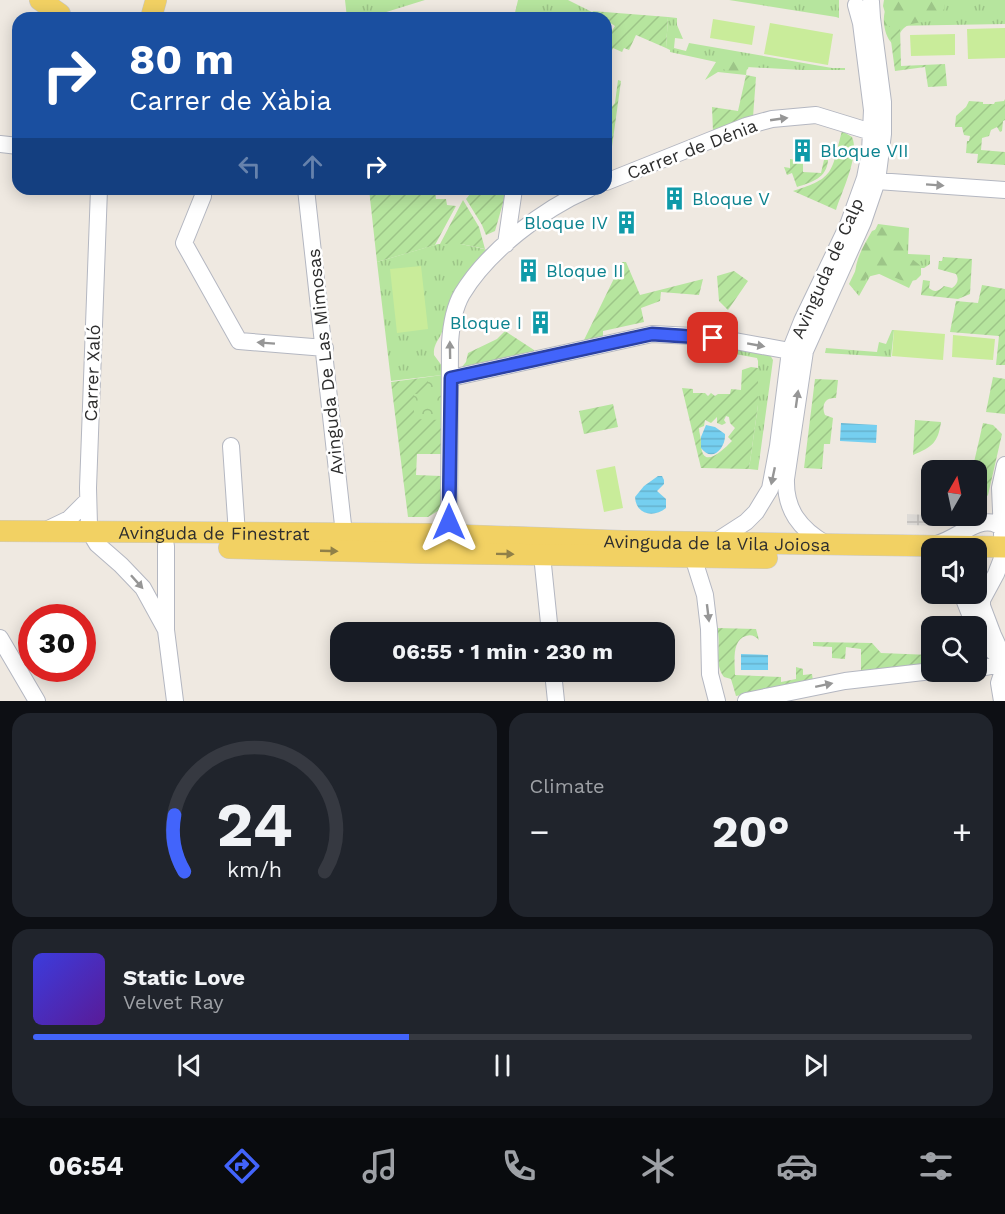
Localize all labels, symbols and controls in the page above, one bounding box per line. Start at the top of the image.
text: 80 m [129,35,234,84]
icon: right [30,36,108,114]
text: Carrer de Xàbia [129,85,332,117]
one-way arrow [769,114,788,123]
street label: Carrer de Dénia [624,115,760,183]
building icon: Bloque VII [789,137,815,163]
place label: Bloque VII [820,140,909,161]
icon: left [233,150,266,183]
icon: ahead [296,150,329,183]
icon: right [359,150,392,183]
one-way arrow [926,180,945,190]
building icon: Bloque V [661,185,687,211]
place label: Bloque V [692,188,770,209]
street label: Avinguda de Calp [787,194,867,342]
building icon: Bloque IV [613,209,639,235]
place label: Bloque IV [524,212,608,233]
street label: Avinguda De Las Mimosas [303,248,347,476]
building icon: Bloque II [515,257,541,283]
place label: Bloque II [546,260,624,281]
building icon: Bloque I [527,309,553,335]
place label: Bloque I [450,312,522,333]
pin [687,312,738,363]
icon: arrive [696,321,729,354]
street label: Carrer Xaló [80,324,104,422]
one-way arrow [257,338,276,348]
one-way arrow [446,341,455,360]
one-way arrow [746,341,765,350]
one-way arrow [793,389,802,408]
north arrow [921,460,987,526]
map controls [921,460,987,682]
one-way arrow [767,467,777,485]
position arrow [417,490,481,554]
street label: Avinguda de Finestrat [118,521,310,544]
street label: Avinguda de la Vila Joiosa [603,530,830,555]
button: sound [921,538,987,604]
one-way arrow [320,546,339,555]
one-way arrow [495,550,514,559]
one-way arrow [130,574,143,589]
speed limit sign: 30 [18,604,96,682]
one-way arrow [703,604,712,623]
button: search [921,616,987,682]
text: 06:55 · 1 min · 230 m [392,639,613,664]
one-way arrow [814,680,833,689]
text: Climate [530,774,605,798]
text: 24 [216,788,293,861]
text: 20° [712,805,790,858]
text: − [530,812,549,851]
text: + [952,812,972,851]
text: km/h [227,857,282,882]
text: Static Love [123,965,245,990]
text: Velvet Ray [123,990,224,1014]
icon: previous [173,1049,206,1082]
icon: pause [486,1049,519,1082]
icon: next [799,1049,832,1082]
icon: directions [221,1145,263,1187]
icon: music [359,1145,401,1187]
icon: phone [498,1145,540,1187]
icon: climate [637,1145,679,1187]
icon: car [776,1145,818,1187]
icon: filters [915,1145,957,1187]
text: 06:54 [48,1150,124,1182]

